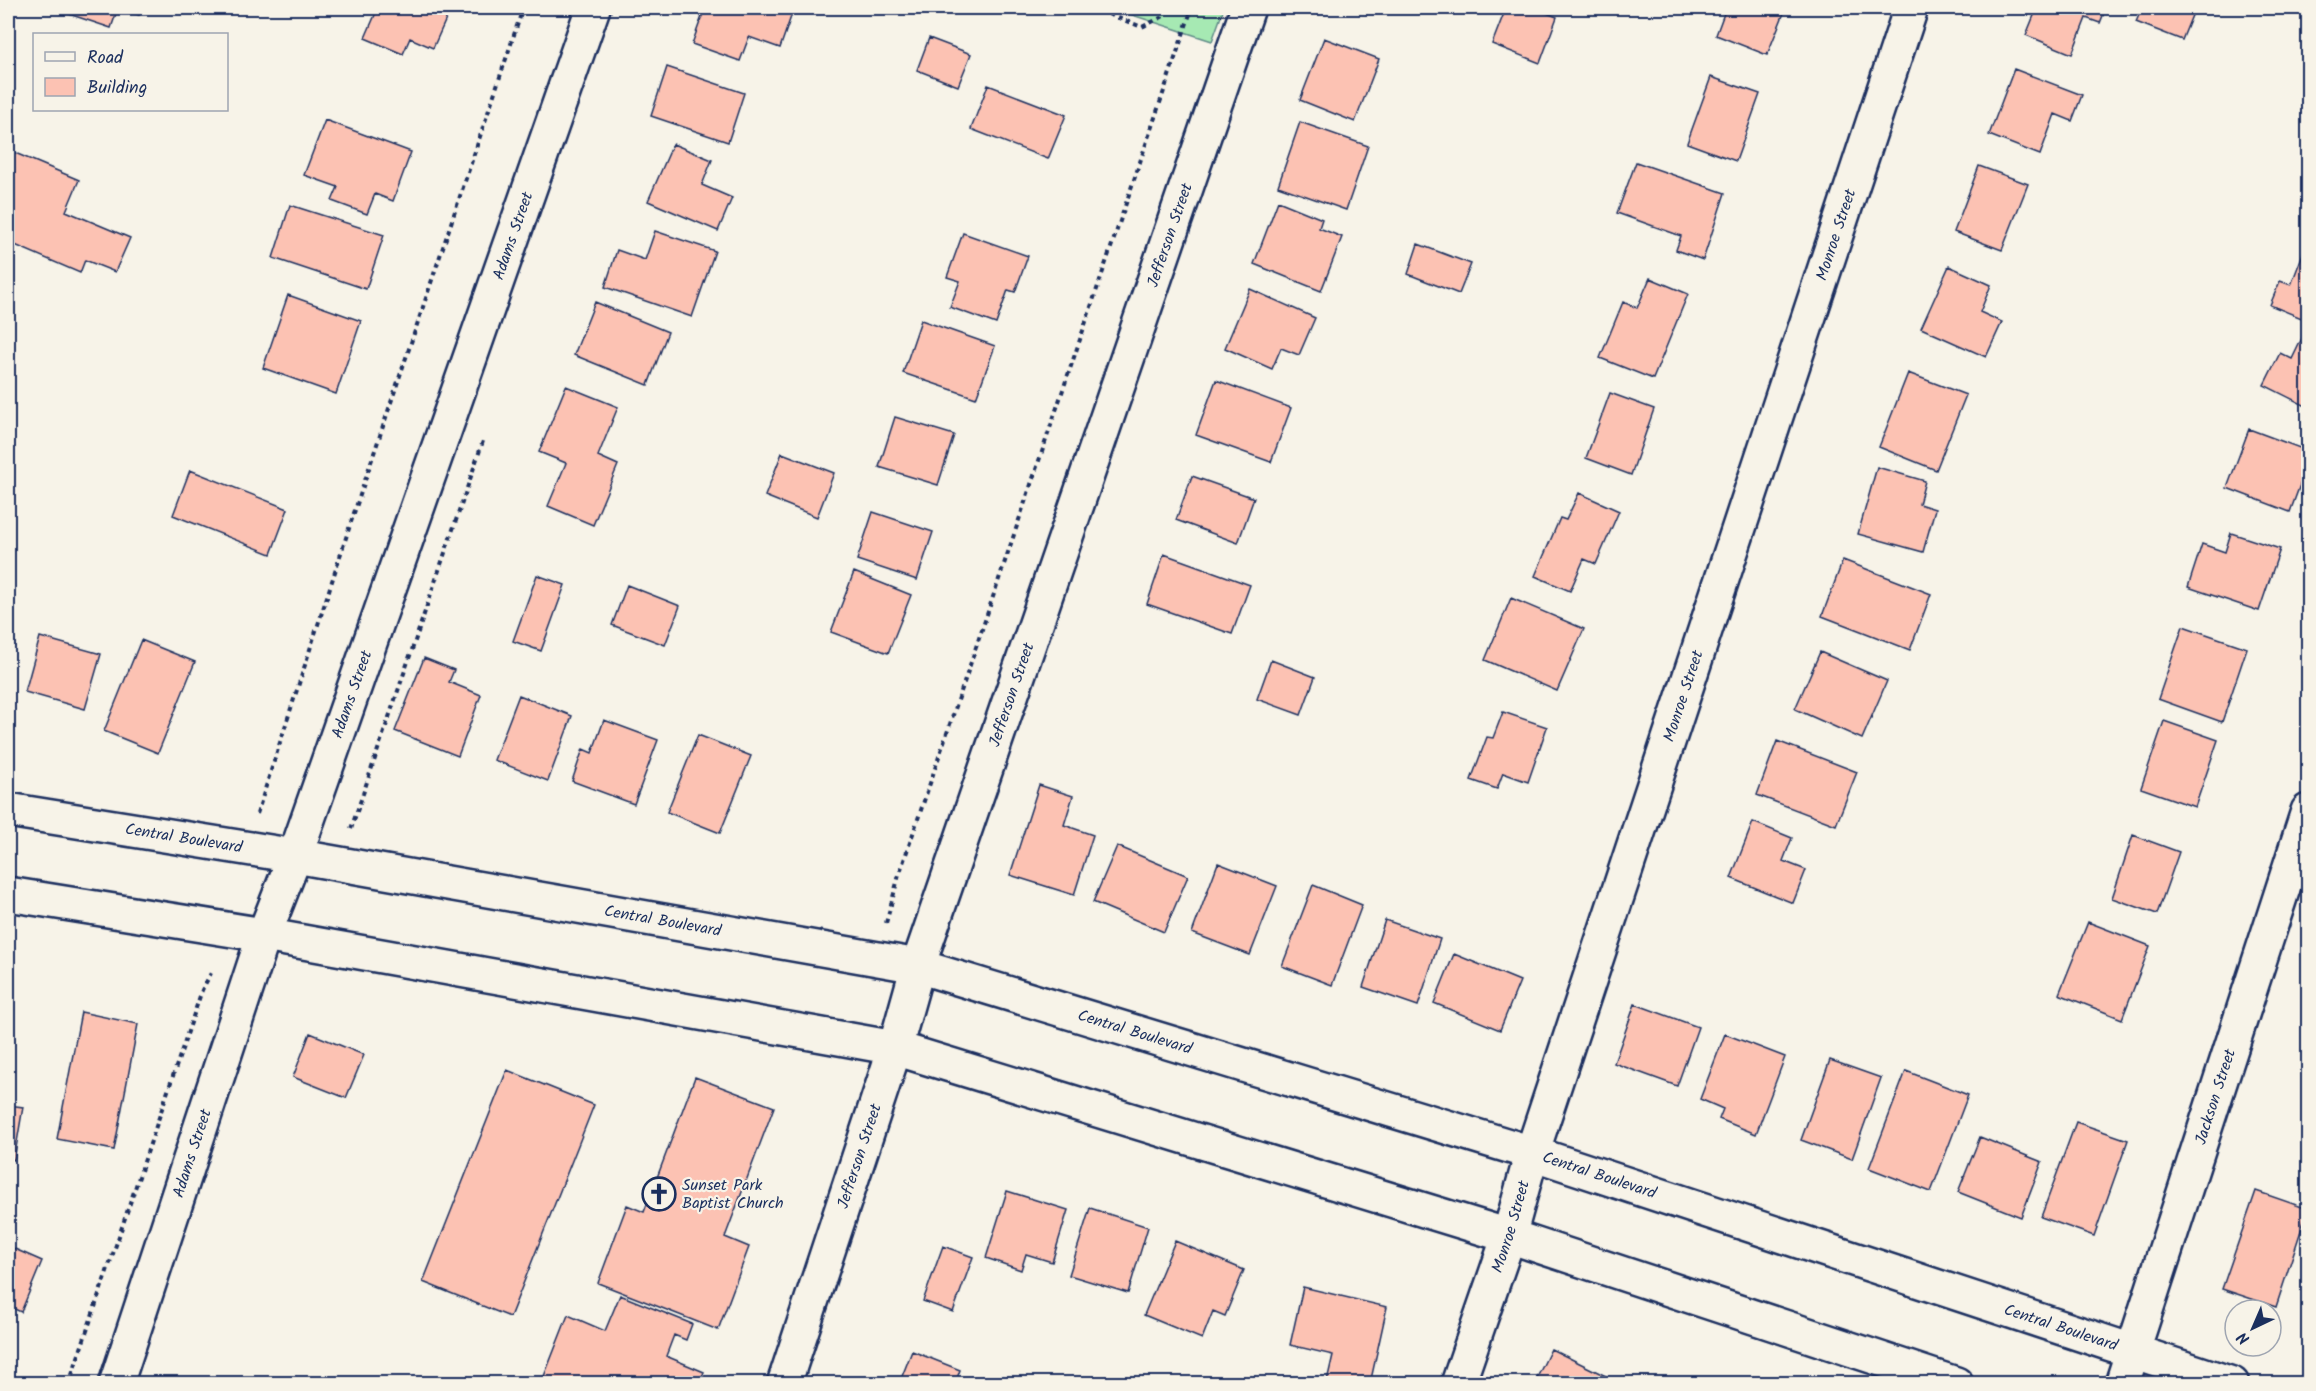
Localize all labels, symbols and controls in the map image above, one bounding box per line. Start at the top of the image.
legend [33,33,228,111]
text: Road [87,44,124,73]
text: Building [87,74,147,103]
street label: Jefferson Street [1140,179,1200,291]
street label: Monroe Street [1809,185,1863,284]
street label: Adams Street [486,188,540,283]
street label: Jefferson Street [982,638,1041,750]
street label: Adams Street [325,646,379,742]
street label: Monroe Street [1656,646,1710,745]
street label: Central Boulevard [123,816,245,860]
street label: Central Boulevard [602,898,724,944]
street label: Central Boulevard [1075,1003,1196,1062]
street label: Jackson Street [2188,1045,2243,1148]
street label: Jefferson Street [830,1100,888,1212]
street label: Adams Street [166,1105,219,1201]
street label: Central Boulevard [1539,1145,1660,1206]
place label: Sunset Park Baptist Church [682,1173,784,1216]
church icon: Sunset Park Baptist Church [641,1176,677,1212]
street label: Monroe Street [1485,1177,1536,1276]
street label: Central Boulevard [2001,1297,2122,1358]
north arrow [2223,1298,2283,1358]
text: N [2231,1325,2256,1350]

